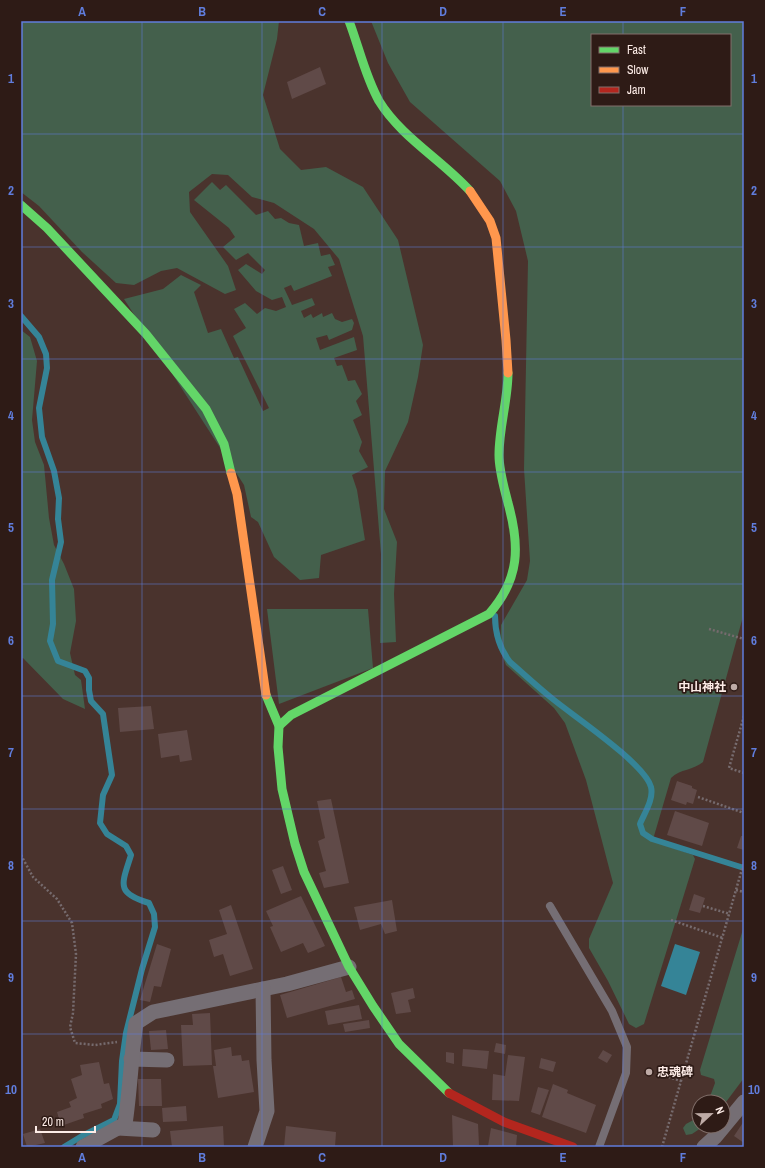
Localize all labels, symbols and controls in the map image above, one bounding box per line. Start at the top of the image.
text: A [78,3,86,20]
text: B [198,3,206,20]
text: C [318,3,326,20]
text: D [439,3,447,20]
text: E [559,3,567,20]
text: F [680,3,687,20]
legend [591,34,731,106]
text: Fast [627,42,646,58]
text: Slow [627,62,649,78]
text: 1 [8,70,14,87]
text: 1 [751,70,757,87]
text: Jam [627,82,646,98]
text: 2 [8,182,14,199]
text: 2 [751,182,757,199]
text: 3 [8,295,14,312]
text: 3 [751,295,757,312]
text: 4 [8,407,14,424]
text: 4 [751,407,757,424]
text: 5 [8,519,14,536]
text: 5 [751,519,757,536]
text: 6 [8,632,14,649]
text: 6 [751,632,757,649]
place label: 中山神社 [678,679,726,695]
marker: 中山神社 [729,682,739,692]
text: 7 [8,744,14,761]
text: 7 [751,744,757,761]
text: 8 [8,857,14,874]
text: 8 [751,857,757,874]
text: 9 [8,969,14,986]
text: 9 [751,969,757,986]
place label: 忠魂碑 [657,1064,693,1080]
marker: 忠魂碑 [644,1067,654,1077]
text: 10 [5,1081,17,1098]
text: 10 [748,1081,760,1098]
north arrow [691,1094,731,1134]
text: N [713,1105,728,1116]
scale bar [36,1108,95,1134]
text: 20 m [42,1114,64,1130]
text: A [78,1149,86,1166]
text: B [198,1149,206,1166]
text: C [318,1149,326,1166]
text: D [439,1149,447,1166]
text: E [559,1149,567,1166]
text: F [680,1149,687,1166]

